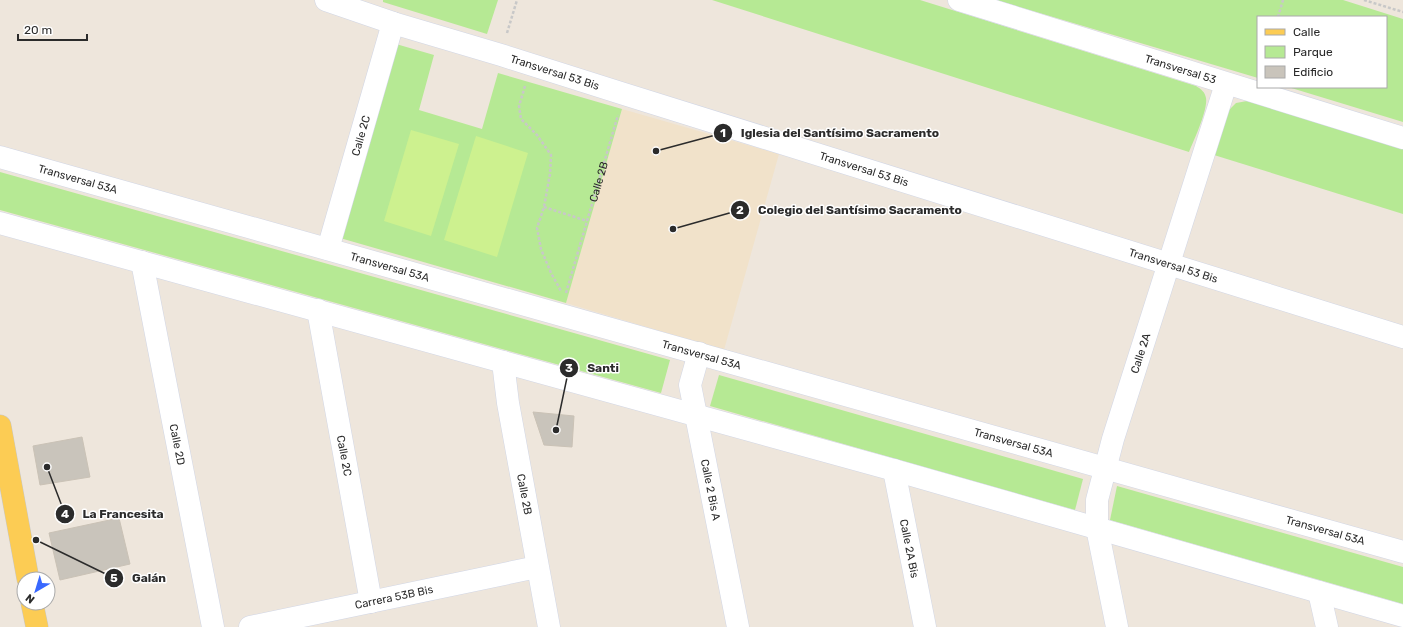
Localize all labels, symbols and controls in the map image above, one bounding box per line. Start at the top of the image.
scale bar [18,16,87,42]
legend [1257,16,1387,88]
text: 20 m [24,23,52,37]
text: Calle [1293,25,1320,39]
text: Parque [1293,45,1333,59]
street label: Transversal 53 Bis [509,52,601,92]
street label: Transversal 53 [1143,52,1218,86]
text: Edificio [1293,65,1333,79]
street label: Calle 2C [349,114,373,157]
callout: Iglesia del Santísimo Sacramento [713,121,947,145]
text: 1 [720,126,726,140]
text: Iglesia del Santísimo Sacramento [741,126,939,140]
street label: Transversal 53 Bis [818,149,911,189]
street label: Calle 2B [586,160,611,203]
street label: Transversal 53A [37,162,120,196]
callout: Colegio del Santísimo Sacramento [730,198,970,222]
text: 2 [736,203,744,217]
text: Colegio del Santísimo Sacramento [758,203,962,217]
street label: Transversal 53 Bis [1127,245,1220,285]
street label: Transversal 53A [349,249,432,284]
street label: Calle 2A [1128,331,1153,375]
street label: Transversal 53A [661,337,743,372]
callout: Santi [559,356,626,380]
text: 3 [565,361,573,375]
text: Santi [587,361,619,375]
street label: Calle 2D [167,423,188,466]
street label: Transversal 53A [973,425,1055,460]
street label: Calle 2C [334,434,355,477]
street label: Calle 2 Bis A [698,458,723,522]
street label: Calle 2B [515,473,535,516]
callout: La Francesita [55,502,172,526]
text: 4 [61,507,69,521]
text: La Francesita [82,507,164,521]
street label: Transversal 53A [1284,513,1367,548]
street label: Calle 2A Bis [897,518,922,579]
callout: Galán [104,566,174,590]
north arrow [16,571,56,611]
text: 5 [110,571,118,585]
text: Galán [132,571,166,585]
street label: Carrera 53B Bis [354,582,435,611]
text: N [23,591,37,606]

